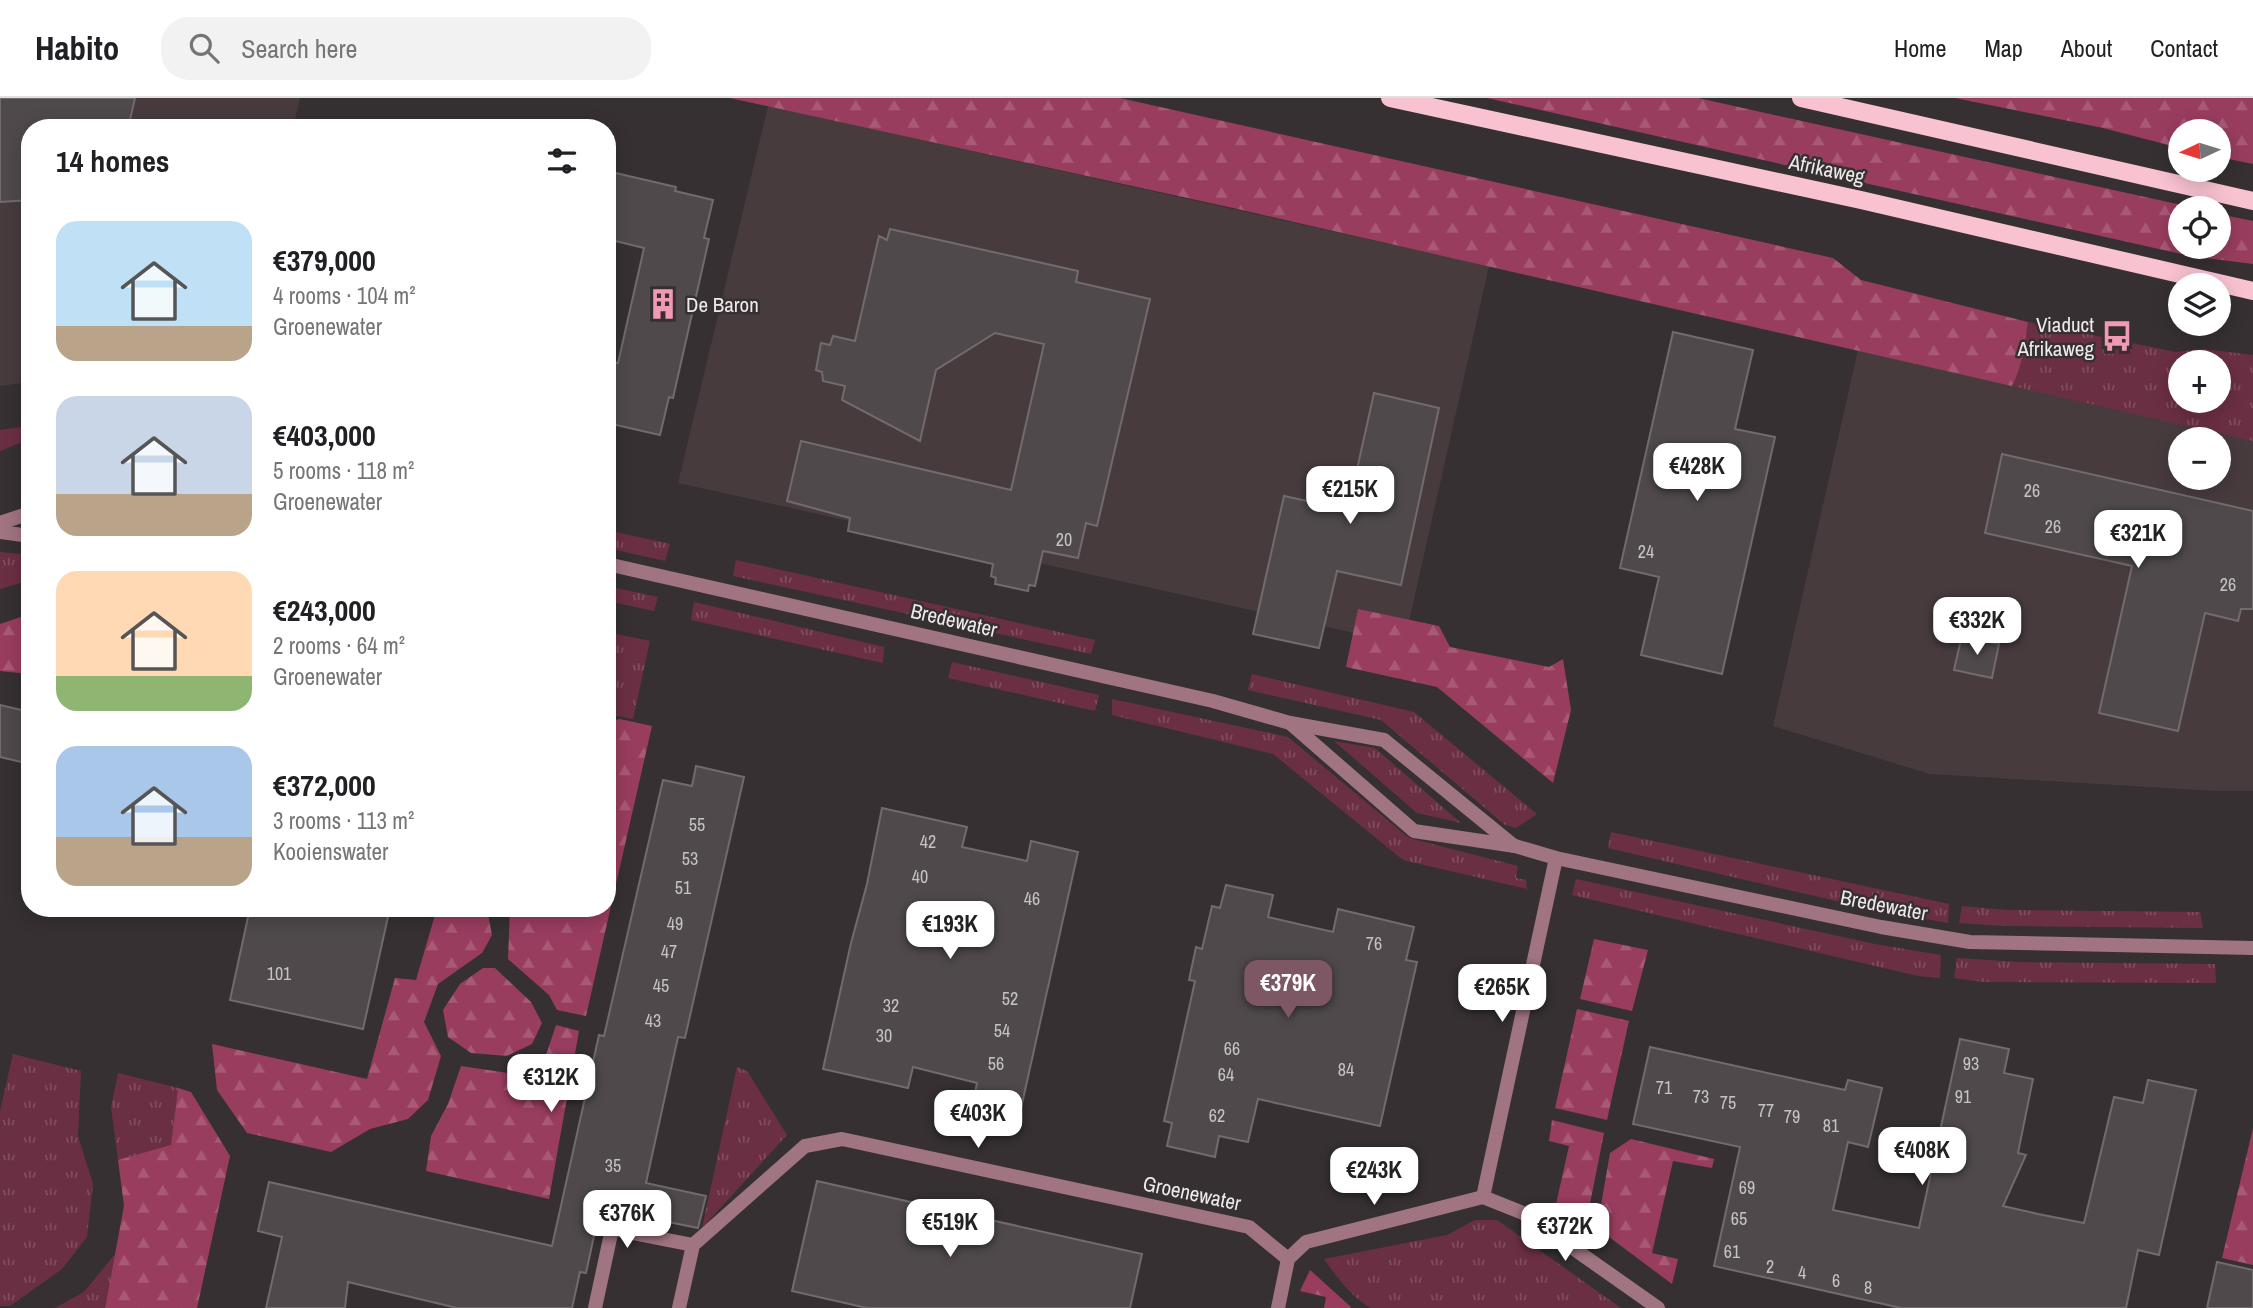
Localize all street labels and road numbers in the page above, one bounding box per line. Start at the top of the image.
street label: Afrikaweg [1786,147,1868,191]
street label: Bredewater [908,596,1000,644]
street label: Bredewater [1838,882,1930,928]
street label: Groenewater [1140,1168,1244,1218]

